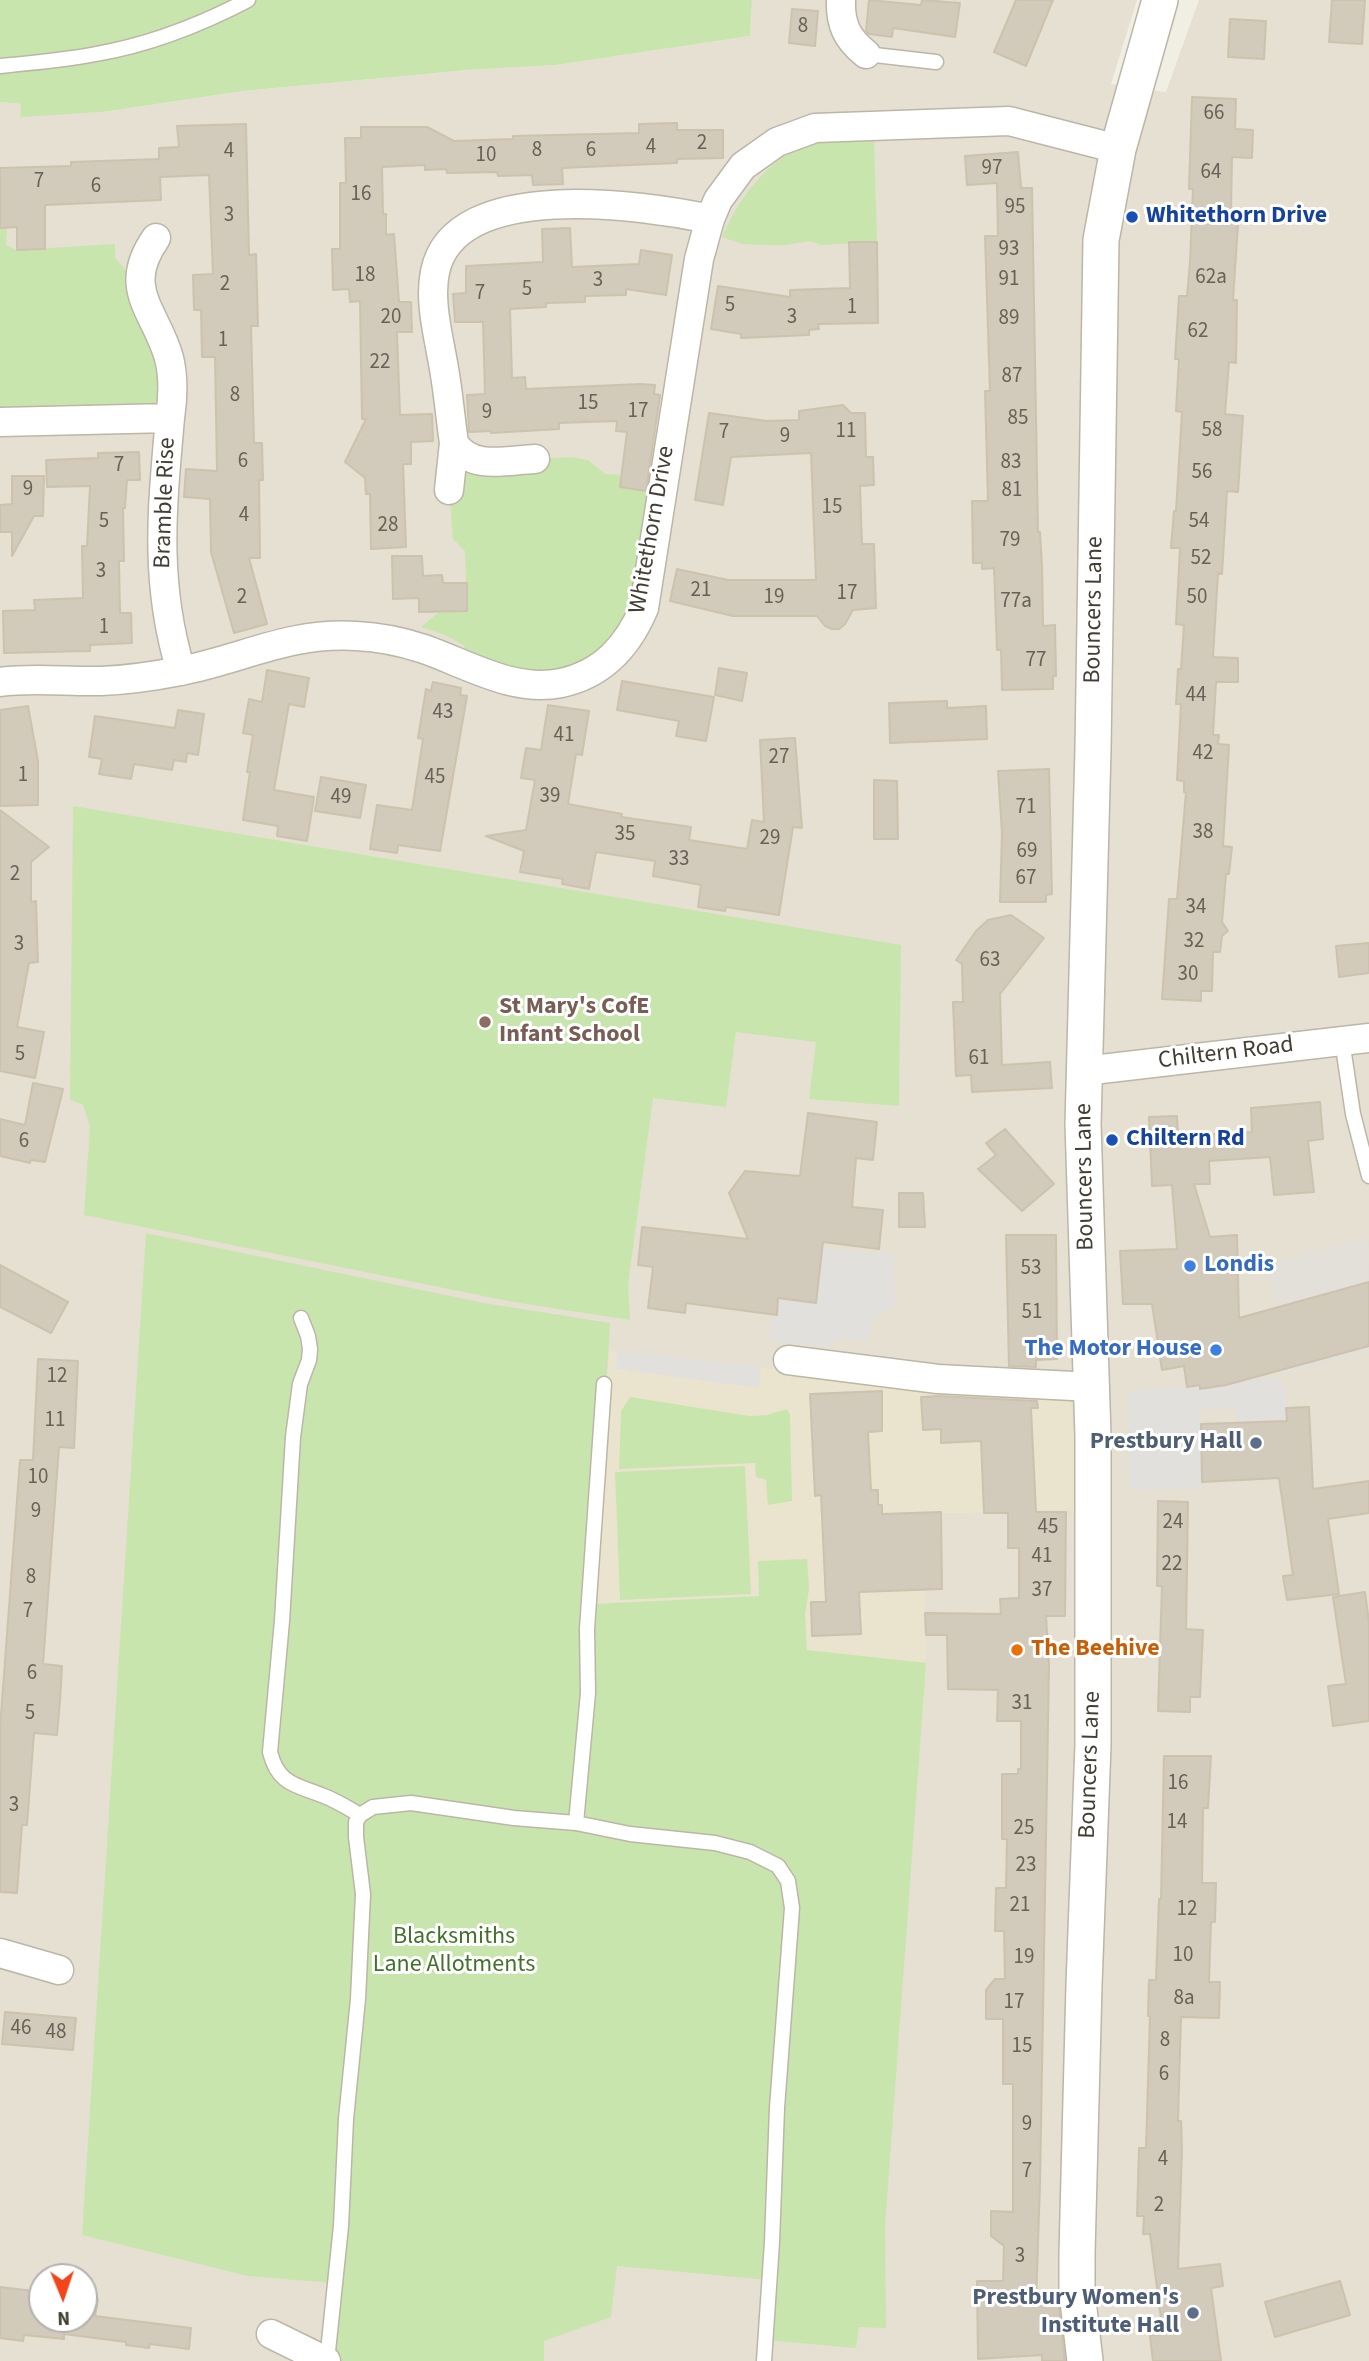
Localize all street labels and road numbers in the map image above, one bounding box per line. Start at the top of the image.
street label: Bramble Rise [149,437,183,569]
street label: Whitethorn Drive [624,444,682,616]
street label: Bouncers Lane [1079,536,1111,684]
street label: Chiltern Road [1157,1031,1295,1077]
street label: Bouncers Lane [1070,1103,1102,1251]
street label: Bouncers Lane [1074,1691,1108,1839]

